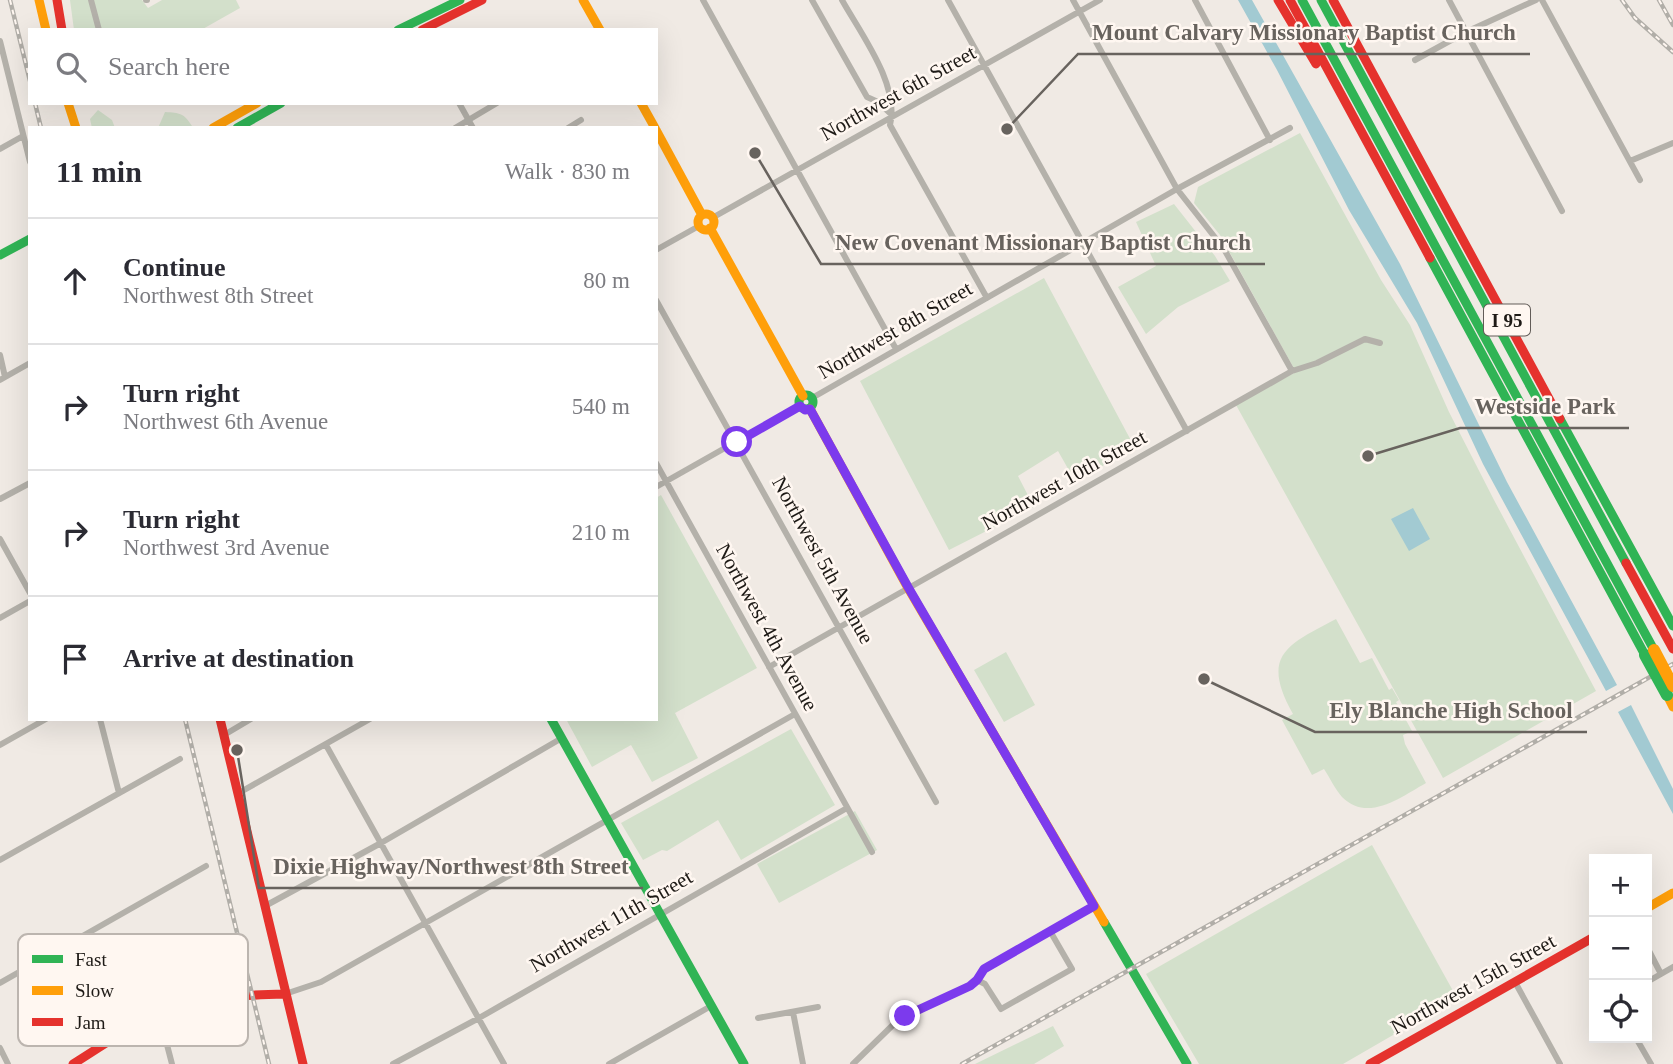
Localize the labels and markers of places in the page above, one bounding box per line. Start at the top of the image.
callout: Mount Calvary Missionary Baptist Church [1078,10,1530,54]
callout: New Covenant Missionary Baptist Church [821,220,1265,264]
callout: Westside Park [1460,384,1629,428]
callout: Ely Blanche High School [1315,688,1587,732]
callout: Dixie Highway/Northwest 8th Street [259,844,643,888]

